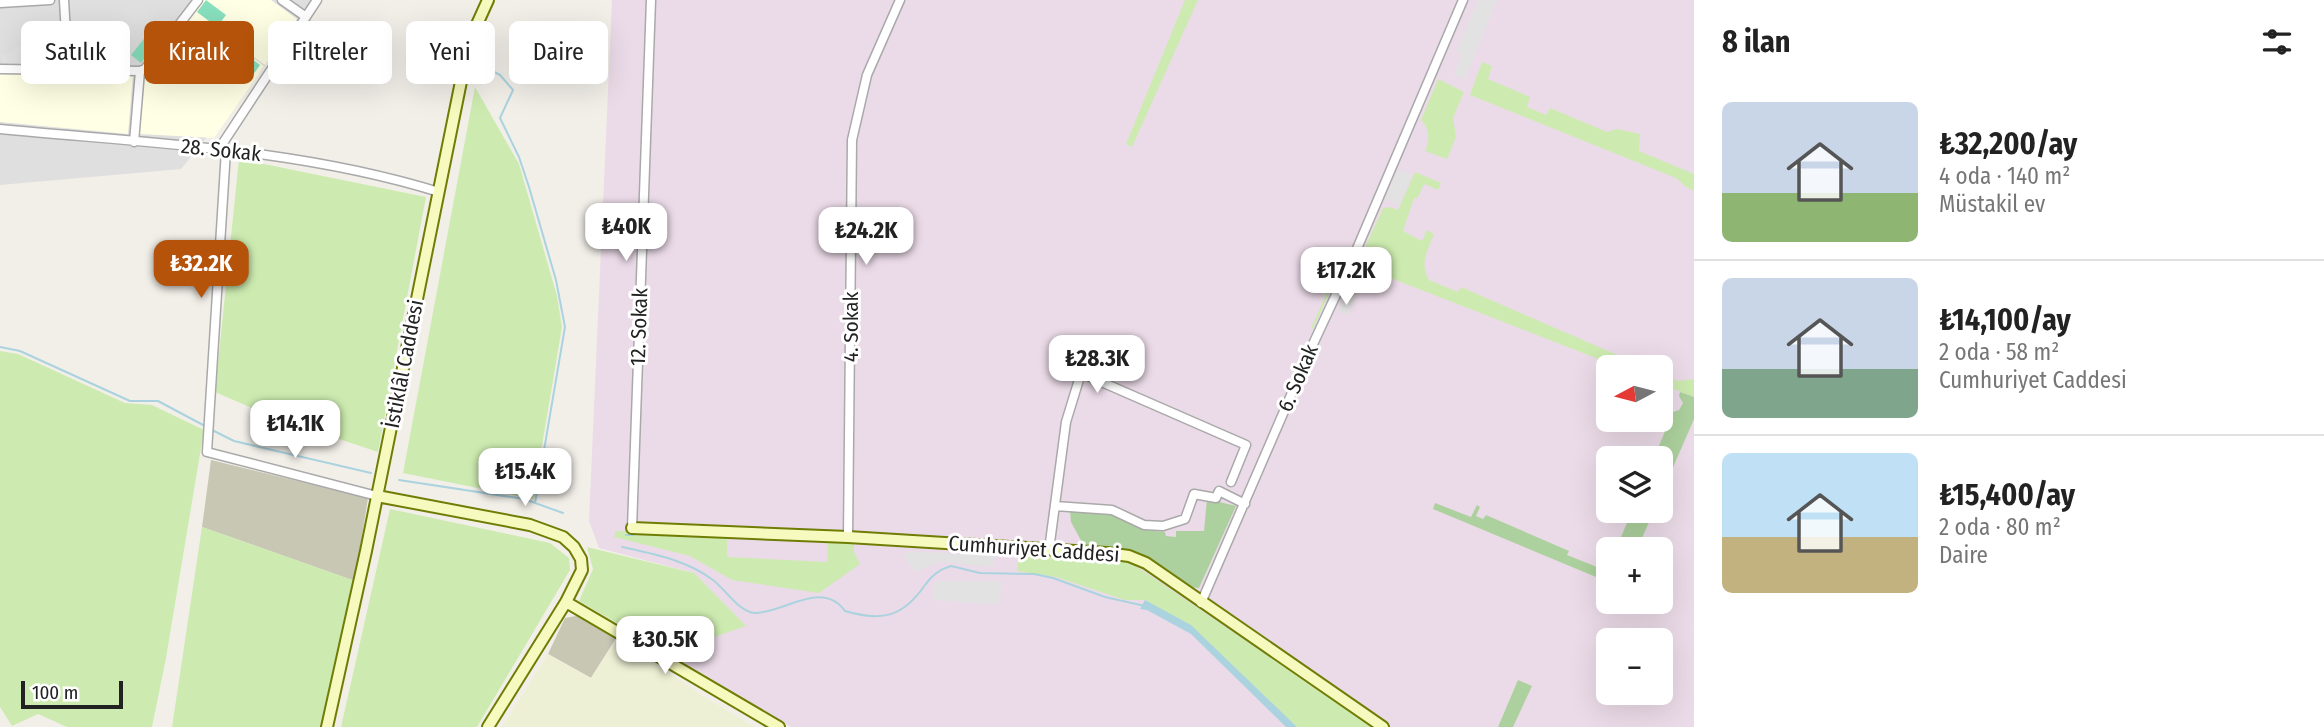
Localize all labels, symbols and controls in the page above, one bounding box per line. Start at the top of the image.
chip: Satılık [21,21,130,84]
chip: Kiralık [144,21,254,84]
chip: Filtreler [268,21,392,84]
chip: Yeni [406,21,495,84]
chip: Daire [509,21,608,84]
icon: filters [2258,23,2296,61]
text: 8 ilan [1722,24,1791,60]
text: ₺32,200/ay [1939,126,2077,162]
icon: home [1778,130,1862,214]
street label: 28. Sokak [180,133,262,167]
text: 4 oda · 140 m² [1939,162,2070,190]
text: Müstakil ev [1939,190,2045,218]
pin: ₺40K [585,204,667,263]
pin: ₺24.2K [809,208,923,267]
text: ₺40K [601,212,651,240]
text: ₺24.2K [834,216,898,244]
pin: ₺32.2K [144,240,258,300]
pin: ₺17.2K [1289,247,1403,307]
text: ₺32.2K [170,249,232,277]
text: ₺17.2K [1317,256,1375,284]
street label: 12. Sokak [625,287,653,366]
street label: 4. Sokak [838,292,864,362]
street label: İstiklâl Caddesi [379,298,429,430]
text: ₺14,100/ay [1939,302,2071,338]
icon: home [1778,306,1862,390]
pin: ₺28.3K [1040,336,1154,395]
text: 2 oda · 58 m² [1939,338,2059,366]
street label: 6. Sokak [1272,340,1324,416]
text: ₺28.3K [1065,344,1129,372]
north arrow [1596,355,1673,432]
map controls [1596,355,1673,705]
text: Cumhuriyet Caddesi [1939,366,2127,394]
pin: ₺14.1K [238,400,352,460]
text: ₺14.1K [266,409,324,437]
button: layers [1596,446,1673,523]
pin: ₺15.4K [468,448,582,508]
text: ₺15.4K [495,457,555,485]
text: ₺15,400/ay [1939,477,2075,513]
icon: home [1778,481,1862,565]
text: 2 oda · 80 m² [1939,513,2061,541]
street label: Cumhuriyet Caddesi [948,530,1120,568]
button: + [1596,537,1673,614]
text: Daire [1939,541,1988,569]
pin: ₺30.5K [608,616,722,676]
text: ₺30.5K [632,625,698,653]
button: − [1596,628,1673,705]
scale bar [21,678,122,710]
text: 100 m [32,681,78,704]

